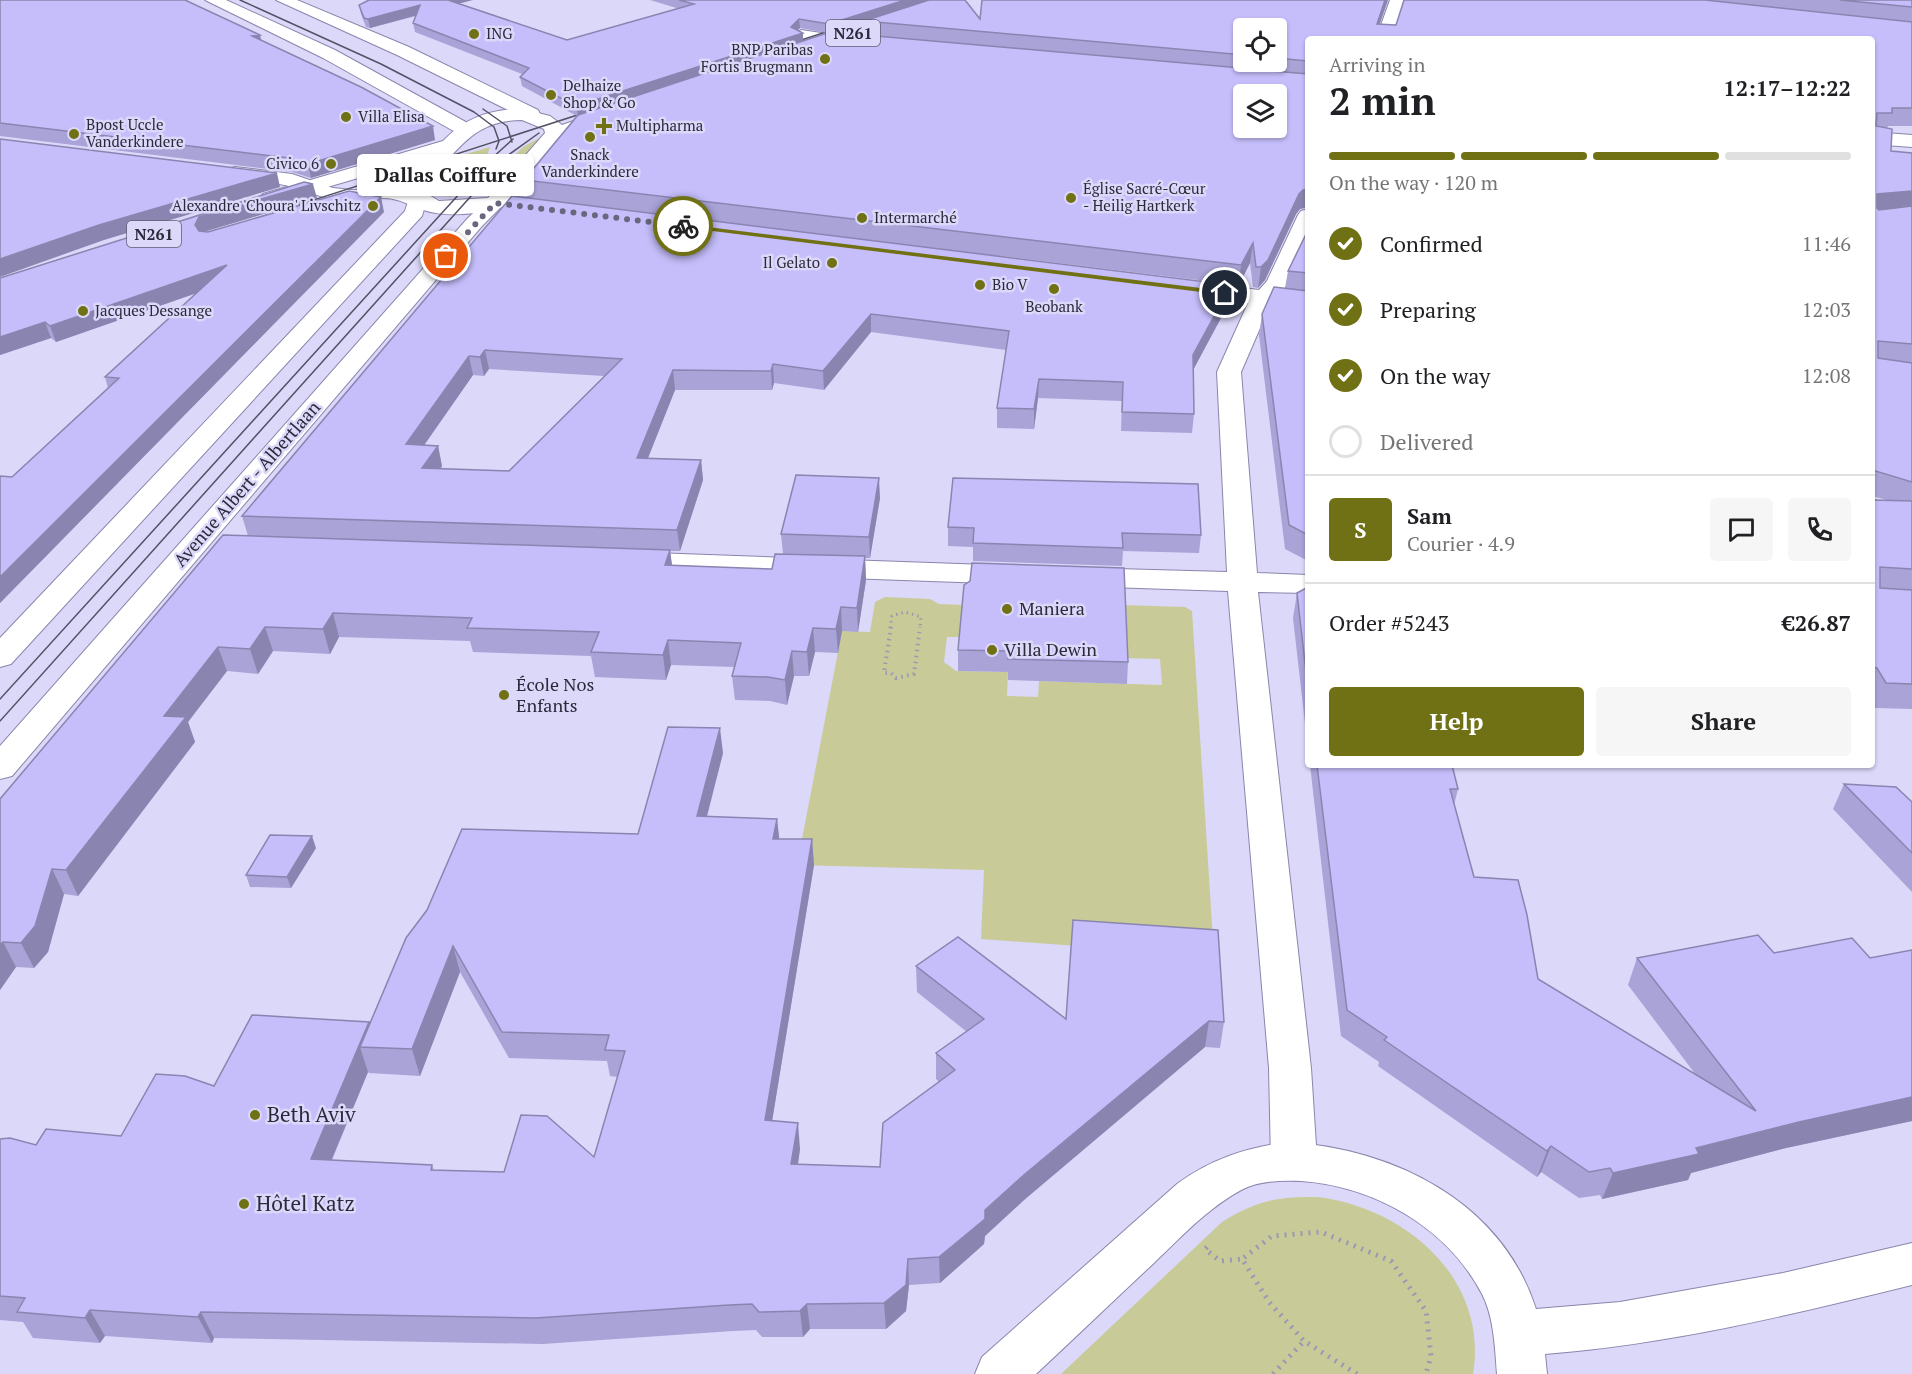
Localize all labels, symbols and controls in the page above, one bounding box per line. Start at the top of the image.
map controls [1233,18,1287,138]
button: locate [1233,18,1287,72]
road number: N261 [826,20,880,46]
place label: ING [486,23,513,43]
marker: ING [467,27,481,41]
place label: BNP Paribas Fortis Brugmann [701,39,813,76]
text: Arriving in [1329,51,1425,78]
marker: BNP Paribas Fortis Brugmann [818,52,832,66]
text: 12:17–12:22 [1723,73,1851,102]
text: 2 min [1329,74,1436,126]
place label: Delhaize Shop & Go [563,75,636,112]
button: layers [1233,84,1287,138]
marker: Delhaize Shop & Go [544,88,558,102]
place label: Villa Elisa [358,106,425,126]
marker: Villa Elisa [339,110,353,124]
place label: Bpost Uccle Vanderkindere [86,114,184,151]
place label: Multipharma [616,115,704,135]
marker: Multipharma [597,119,611,133]
marker: Bpost Uccle Vanderkindere [67,127,81,141]
marker: Snack Vanderkindere [583,130,597,144]
place label: Snack Vanderkindere [541,144,639,181]
place label: Civico 6 [266,153,319,173]
callout: Dallas Coiffure [358,154,534,196]
marker: Civico 6 [324,157,338,171]
text: Dallas Coiffure [374,161,517,188]
text: On the way · 120 m [1329,169,1498,196]
place label: Église Sacré-Cœur - Heilig Hartkerk [1083,178,1206,215]
marker: Église Sacré-Cœur - Heilig Hartkerk [1064,191,1078,205]
place label: Alexandre 'Choura' Livschitz [172,195,361,215]
courier [653,196,713,256]
marker: Alexandre 'Choura' Livschitz [366,199,380,213]
place label: Intermarché [874,207,957,227]
icon: bike [667,210,700,243]
marker: Intermarché [855,211,869,225]
road number: N261 [127,221,181,247]
icon: check [1329,227,1362,260]
text: Confirmed [1380,229,1483,258]
pin [420,230,471,281]
text: 11:46 [1802,230,1851,257]
icon: bag [429,239,462,272]
place label: Il Gelato [763,252,820,272]
marker: Il Gelato [825,256,839,270]
pin [1199,267,1250,318]
place label: Bio V [992,274,1028,294]
icon: home [1208,276,1241,309]
marker: Bio V [973,278,987,292]
marker: Beobank [1047,282,1061,296]
icon: check [1329,293,1362,326]
text: Preparing [1380,295,1476,324]
place label: Beobank [1025,296,1083,316]
text: 12:03 [1802,296,1851,323]
place label: Jacques Dessange [95,300,212,320]
marker: Jacques Dessange [76,304,90,318]
icon: check [1329,359,1362,392]
text: On the way [1380,361,1490,390]
text: 12:08 [1802,362,1851,389]
street label: Avenue Albert - Albertlaan [168,395,325,571]
text: Delivered [1380,427,1473,456]
button: chat [1710,498,1773,561]
button: phone [1788,498,1851,561]
text: Sam [1407,501,1452,530]
text: S [1354,515,1367,544]
text: Courier · 4.9 [1407,530,1515,557]
place label: Maniera [1019,596,1085,620]
marker: Maniera [1000,602,1014,616]
text: Order #5243 [1329,608,1449,637]
text: €26.87 [1782,608,1851,637]
place label: Villa Dewin [1004,637,1097,661]
marker: Villa Dewin [985,643,999,657]
place label: École Nos Enfants [516,672,594,717]
button: Help [1329,687,1584,756]
button: Share [1596,687,1851,756]
marker: École Nos Enfants [497,688,511,702]
place label: Beth Aviv [267,1100,356,1128]
marker: Beth Aviv [248,1108,262,1122]
place label: Hôtel Katz [256,1189,355,1217]
marker: Hôtel Katz [237,1197,251,1211]

